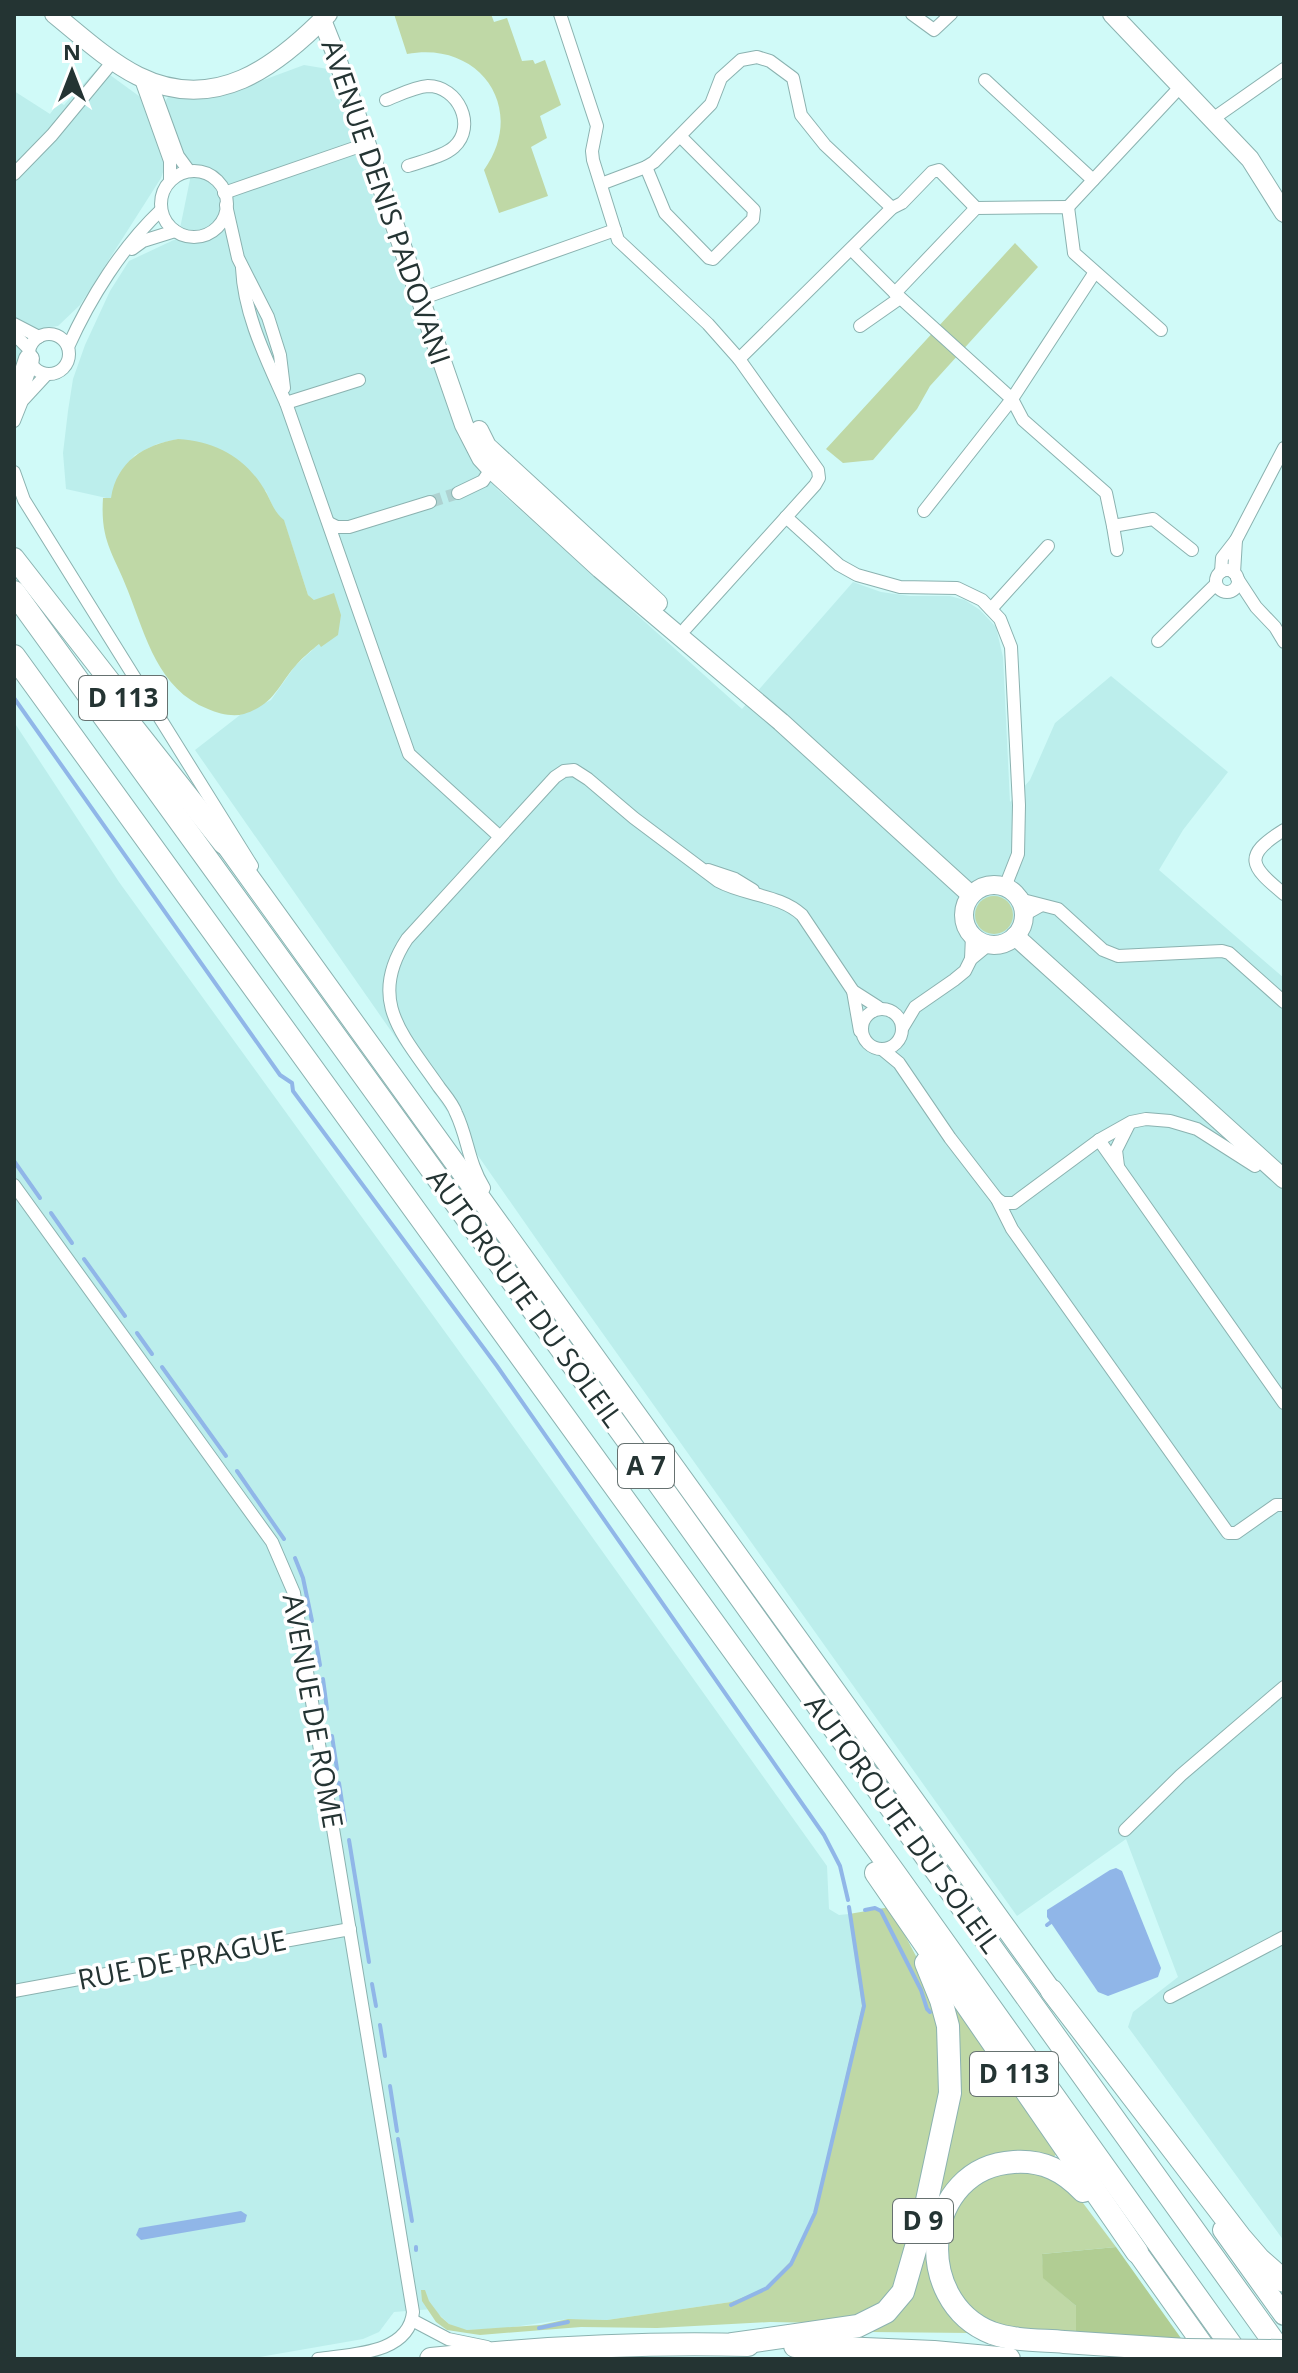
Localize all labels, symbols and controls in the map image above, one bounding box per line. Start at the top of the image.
north arrow [32,32,112,112]
street label: AVENUE DENIS PADOVANI [313,34,461,369]
text: N [63,36,81,66]
road number: D 113 [79,676,167,720]
street label: AUTOROUTE DU SOLEIL [419,1161,633,1434]
road number: A 7 [618,1444,674,1488]
street label: AVENUE DE ROME [275,1591,353,1831]
street label: AUTOROUTE DU SOLEIL [797,1687,1011,1960]
street label: RUE DE PRAGUE [74,1920,289,1998]
road number: D 113 [970,2052,1058,2096]
road number: D 9 [893,2199,953,2243]

